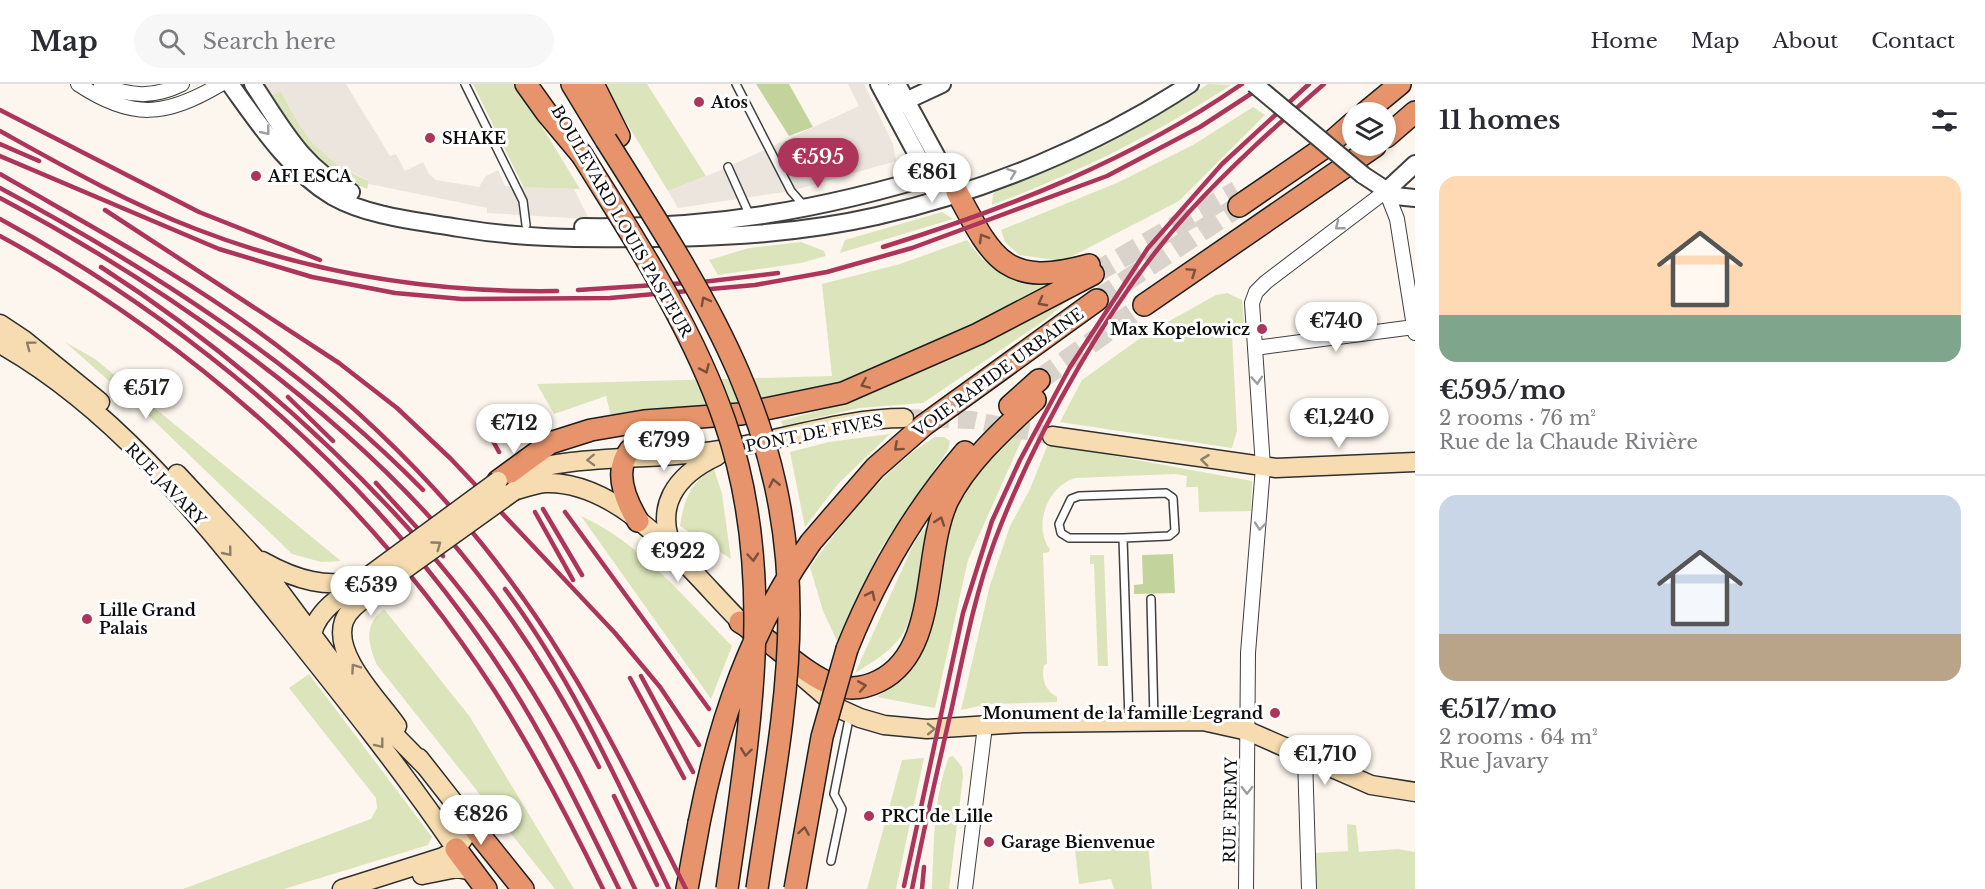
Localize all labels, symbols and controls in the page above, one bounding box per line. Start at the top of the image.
search box [134,14,554,68]
text: Map [30,24,98,59]
icon: search [155,25,188,58]
text: Search here [203,28,336,55]
text: Home [1591,28,1658,54]
text: Map [1691,28,1739,54]
text: About [1772,28,1838,54]
text: Contact [1871,28,1955,54]
place label: Atos [710,92,748,112]
marker: Atos [692,95,706,109]
street label: BOULEVARD LOUIS PASTEUR [547,101,697,342]
map controls [1342,102,1396,156]
button: layers [1342,102,1396,156]
text: 11 homes [1439,104,1560,136]
icon: filters [1928,104,1961,137]
one-way arrow [258,124,269,135]
place label: SHAKE [442,128,506,148]
marker: SHAKE [423,131,437,145]
pin: €595 [782,138,854,189]
text: €595 [792,145,844,169]
pin: €861 [896,153,968,204]
text: €861 [907,160,957,184]
place label: AFI ESCA [267,166,353,186]
one-way arrow [1006,167,1017,180]
marker: AFI ESCA [249,169,263,183]
icon: home [1646,215,1754,323]
one-way arrow [1334,219,1345,230]
one-way arrow [978,234,990,244]
one-way arrow [1186,268,1197,279]
one-way arrow [1037,295,1048,306]
one-way arrow [701,296,713,307]
pin: €740 [1300,302,1372,353]
street label: VOIE RAPIDE URBAINE [908,303,1087,441]
text: €740 [1309,309,1363,333]
place label: Max Kopelowicz [1110,319,1250,339]
marker: Max Kopelowicz [1255,322,1269,336]
one-way arrow [26,341,37,352]
one-way arrow [697,363,709,374]
pin: €517 [110,369,182,420]
text: €595/mo [1439,374,1566,406]
text: €517 [123,376,169,400]
one-way arrow [1250,376,1263,385]
one-way arrow [860,377,871,389]
pin: €1,240 [1290,398,1388,449]
pin: €712 [478,404,550,455]
text: €1,240 [1304,405,1374,429]
text: 2 rooms · 76 m² [1439,406,1596,430]
street label: PONT DE FIVES [744,410,884,456]
text: €712 [490,411,538,435]
pin: €799 [628,421,700,472]
text: €799 [638,428,690,452]
text: Rue de la Chaude Rivière [1439,430,1698,454]
street label: RUE JAVARY [122,439,211,530]
one-way arrow [895,440,905,451]
one-way arrow [587,453,596,466]
one-way arrow [1201,454,1210,466]
one-way arrow [768,478,781,488]
one-way arrow [933,516,946,527]
one-way arrow [1253,521,1266,530]
pin: €922 [642,532,714,583]
icon: home [1646,534,1754,642]
text: €922 [651,539,705,563]
one-way arrow [431,541,442,552]
one-way arrow [221,545,232,556]
one-way arrow [746,553,759,562]
pin: €539 [335,566,407,617]
text: €539 [344,573,398,597]
one-way arrow [864,591,875,602]
place label: Lille Grand Palais [99,600,196,638]
marker: Lille Grand Palais [80,612,94,626]
one-way arrow [351,664,362,675]
one-way arrow [858,680,867,692]
text: €517/mo [1439,693,1557,725]
place label: Monument de la famille Legrand [983,703,1263,723]
marker: Monument de la famille Legrand [1268,706,1282,720]
one-way arrow [926,723,935,735]
text: 2 rooms · 64 m² [1439,725,1598,749]
pin: €1,710 [1276,735,1374,786]
one-way arrow [373,737,384,748]
text: €1,710 [1293,742,1357,766]
one-way arrow [741,747,753,756]
text: Rue Javary [1439,749,1549,773]
street label: RUE FREMY [1219,756,1241,863]
one-way arrow [1241,785,1253,794]
pin: €826 [445,795,517,846]
text: €826 [454,802,508,826]
place label: PRCI de Lille [881,806,993,826]
marker: PRCI de Lille [862,809,876,823]
one-way arrow [798,827,810,836]
place label: Garage Bienvenue [1001,832,1155,852]
marker: Garage Bienvenue [982,835,996,849]

